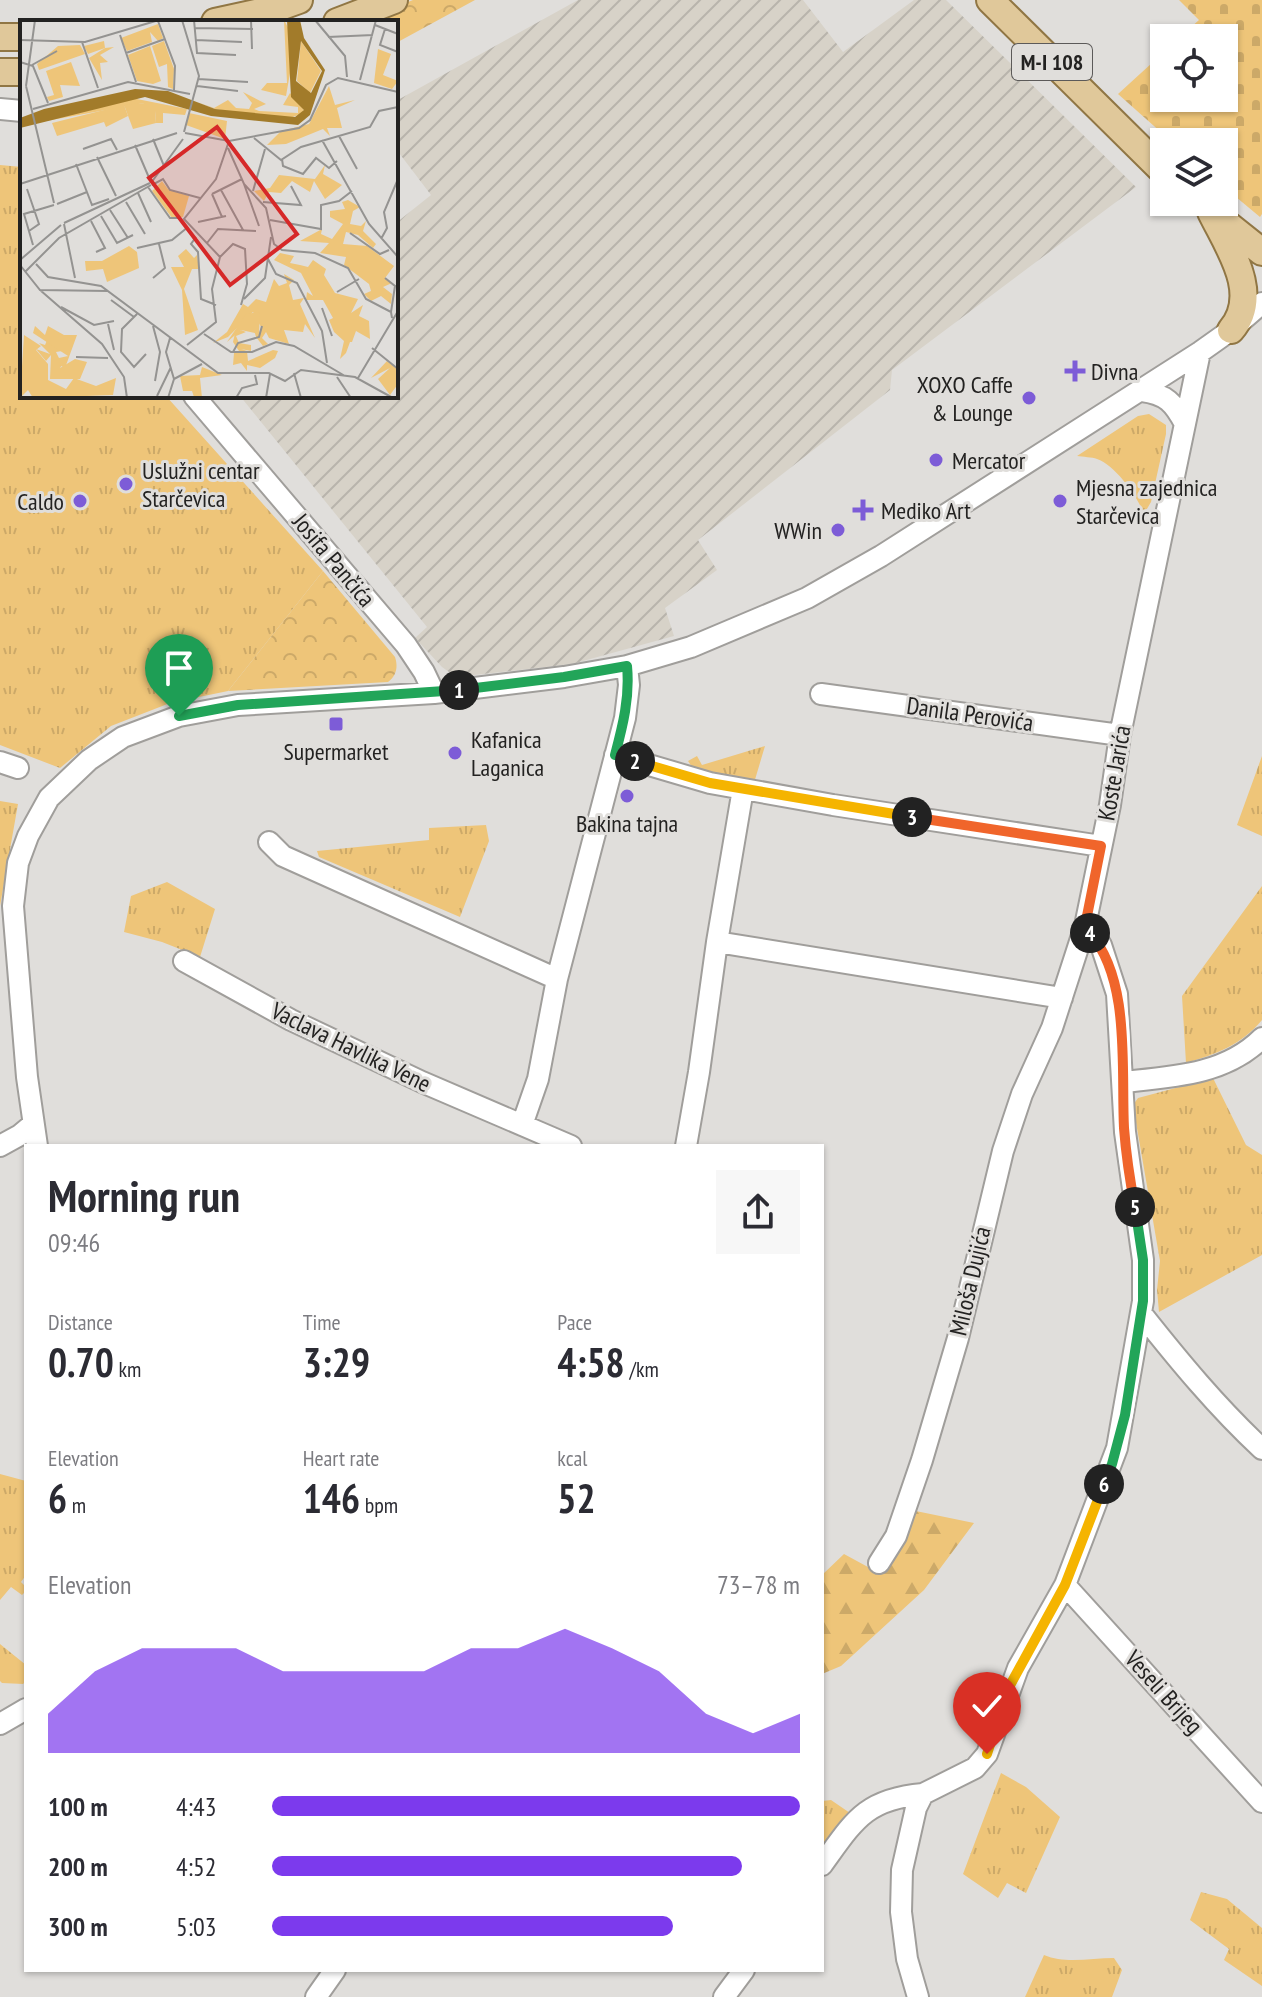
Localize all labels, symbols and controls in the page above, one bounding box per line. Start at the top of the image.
inset map [20,20,398,398]
map controls [1150,24,1238,216]
button: locate [1150,24,1238,112]
road number: M-I 108 [1012,44,1092,80]
button: layers [1150,128,1238,216]
place label: Divna [1091,356,1138,387]
marker: Divna [1066,362,1084,380]
place label: XOXO Caffe & Lounge [917,369,1013,428]
marker: XOXO Caffe & Lounge [1020,389,1038,407]
place label: Mercator [952,445,1026,476]
marker: Mercator [927,451,945,469]
place label: Uslužni centar Starčevica [142,455,260,514]
place label: Mjesna zajednica Starčevica [1076,472,1217,531]
marker: Uslužni centar Starčevica [117,475,135,493]
place label: Caldo [17,486,64,517]
marker: Caldo [71,492,89,510]
marker: Mjesna zajednica Starčevica [1051,492,1069,510]
place label: Mediko Art [881,495,971,526]
marker: Mediko Art [852,499,874,521]
street label: Josifa Pančića [285,506,382,613]
place label: WWin [774,515,822,546]
marker: WWin [829,521,847,539]
pin [145,634,213,716]
icon: arrive [157,646,201,690]
pin: 1 [439,670,479,710]
text: 1 [454,676,464,704]
street label: Danila Perovića [905,690,1035,738]
marker: Supermarket [327,715,345,733]
street label: Koste Jarića [1090,723,1138,823]
place label: Kafanica Laganica [471,724,544,783]
place label: Supermarket [284,736,389,767]
pin: 2 [615,741,655,781]
marker: Kafanica Laganica [446,744,464,762]
text: 2 [630,747,640,775]
marker: Bakina tajna [618,787,636,805]
pin: 3 [892,797,932,837]
text: 3 [907,803,917,831]
place label: Bakina tajna [576,808,678,839]
pin: 4 [1070,913,1110,953]
text: 4 [1085,919,1095,947]
street label: Vaclava Havlika Vene [265,995,436,1099]
text: Morning run [48,1167,240,1224]
button: share [716,1170,800,1254]
pin: 5 [1115,1187,1155,1227]
text: 5 [1130,1193,1140,1221]
street label: Miloša Dujića [942,1224,998,1338]
text: 09:46 [48,1226,100,1259]
text: Distance [48,1308,113,1336]
text: Time [303,1308,341,1336]
text: Pace [557,1308,592,1336]
text: 0.70 [48,1336,114,1388]
text: 3:29 [303,1336,370,1388]
text: 4:58 [557,1336,625,1388]
text: km [114,1355,141,1383]
text: /km [625,1355,659,1383]
text: Elevation [48,1444,119,1472]
text: Heart rate [303,1444,379,1472]
text: kcal [557,1444,587,1472]
pin: 6 [1084,1464,1124,1504]
text: 6 [1099,1470,1109,1498]
text: 6 [48,1472,67,1524]
text: 146 [303,1472,360,1524]
text: 52 [557,1472,596,1524]
text: m [67,1491,86,1519]
text: bpm [360,1491,398,1519]
text: Elevation [48,1568,131,1601]
text: 73–78 m [717,1568,800,1601]
street label: Veseli Brijeg [1118,1643,1210,1740]
pin [953,1672,1021,1754]
icon: check [965,1684,1009,1728]
text: 100 m [48,1790,108,1823]
text: 4:43 [176,1790,216,1823]
text: 200 m [48,1850,108,1883]
text: 4:52 [176,1850,216,1883]
text: 300 m [48,1910,108,1943]
text: 5:03 [176,1910,216,1943]

